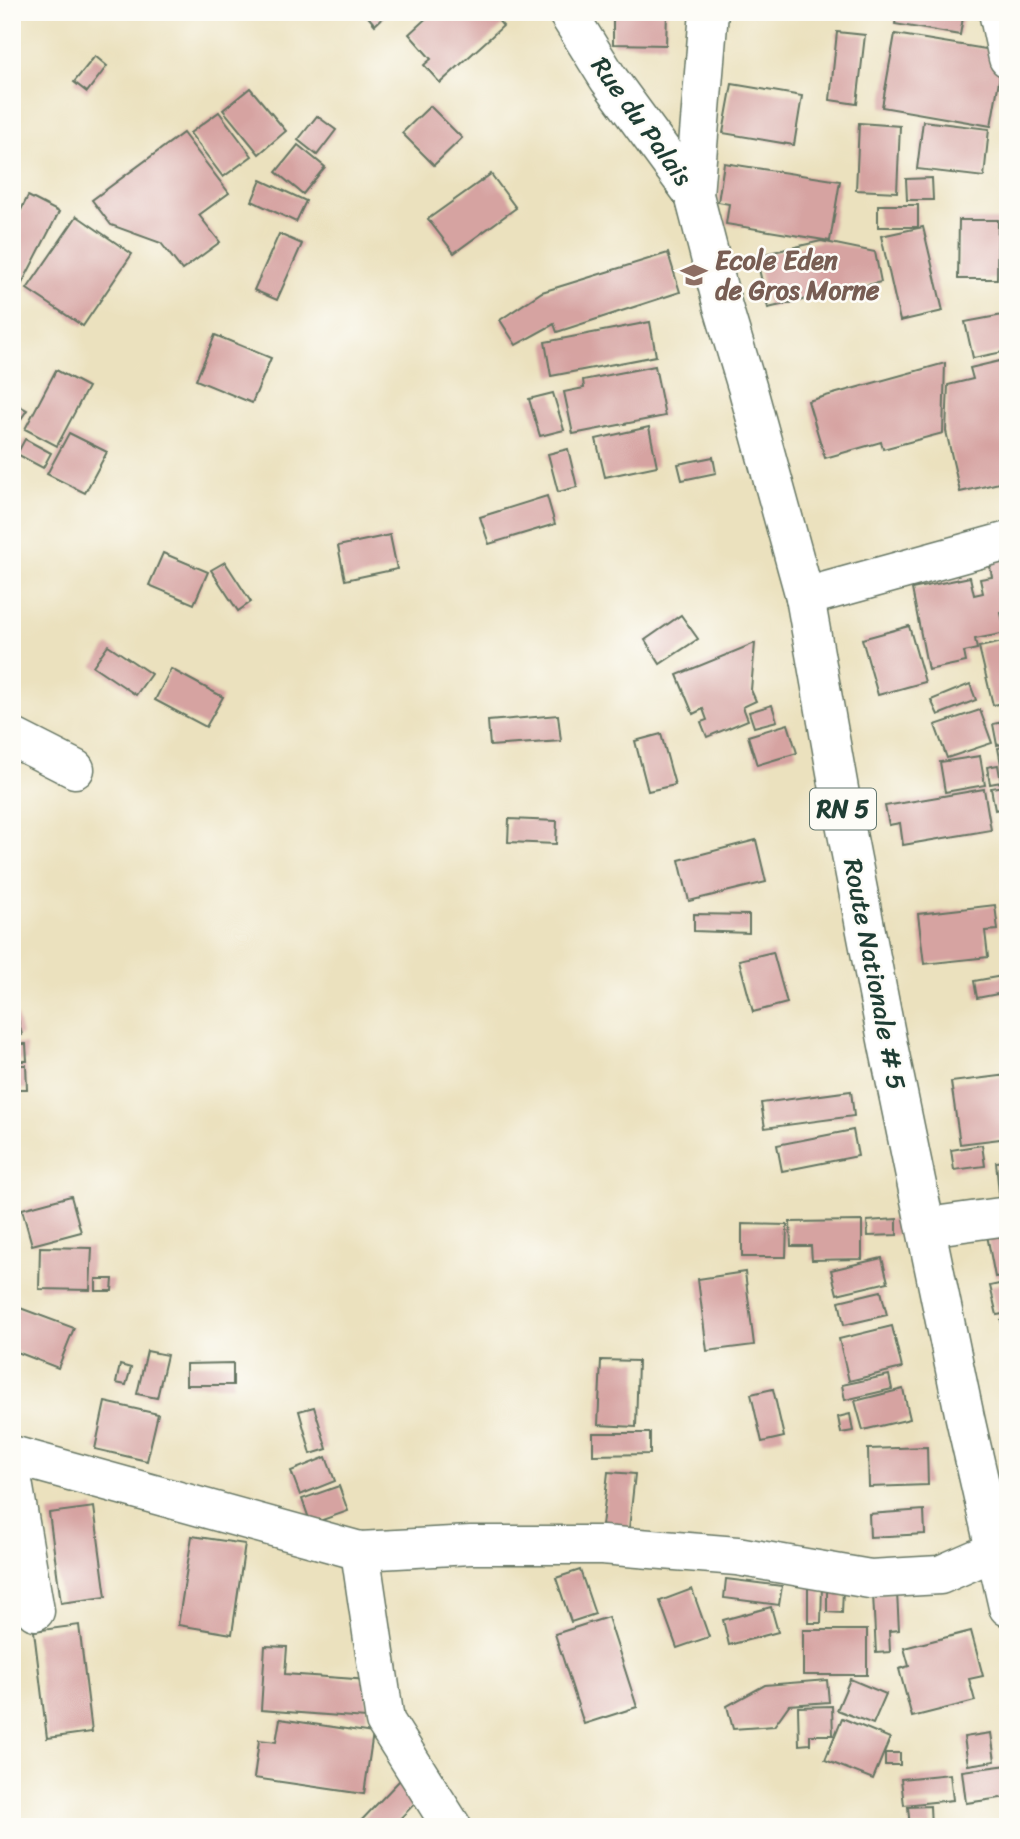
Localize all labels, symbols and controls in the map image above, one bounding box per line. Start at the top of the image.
street label: Rue du Palais [579,46,705,196]
place label: Ecole Eden de Gros Morne [715,237,880,313]
school or university icon: Ecole Eden de Gros Morne [679,260,709,290]
road number: RN 5 [810,788,876,830]
street label: Route Nationale # 5 [830,854,920,1094]

